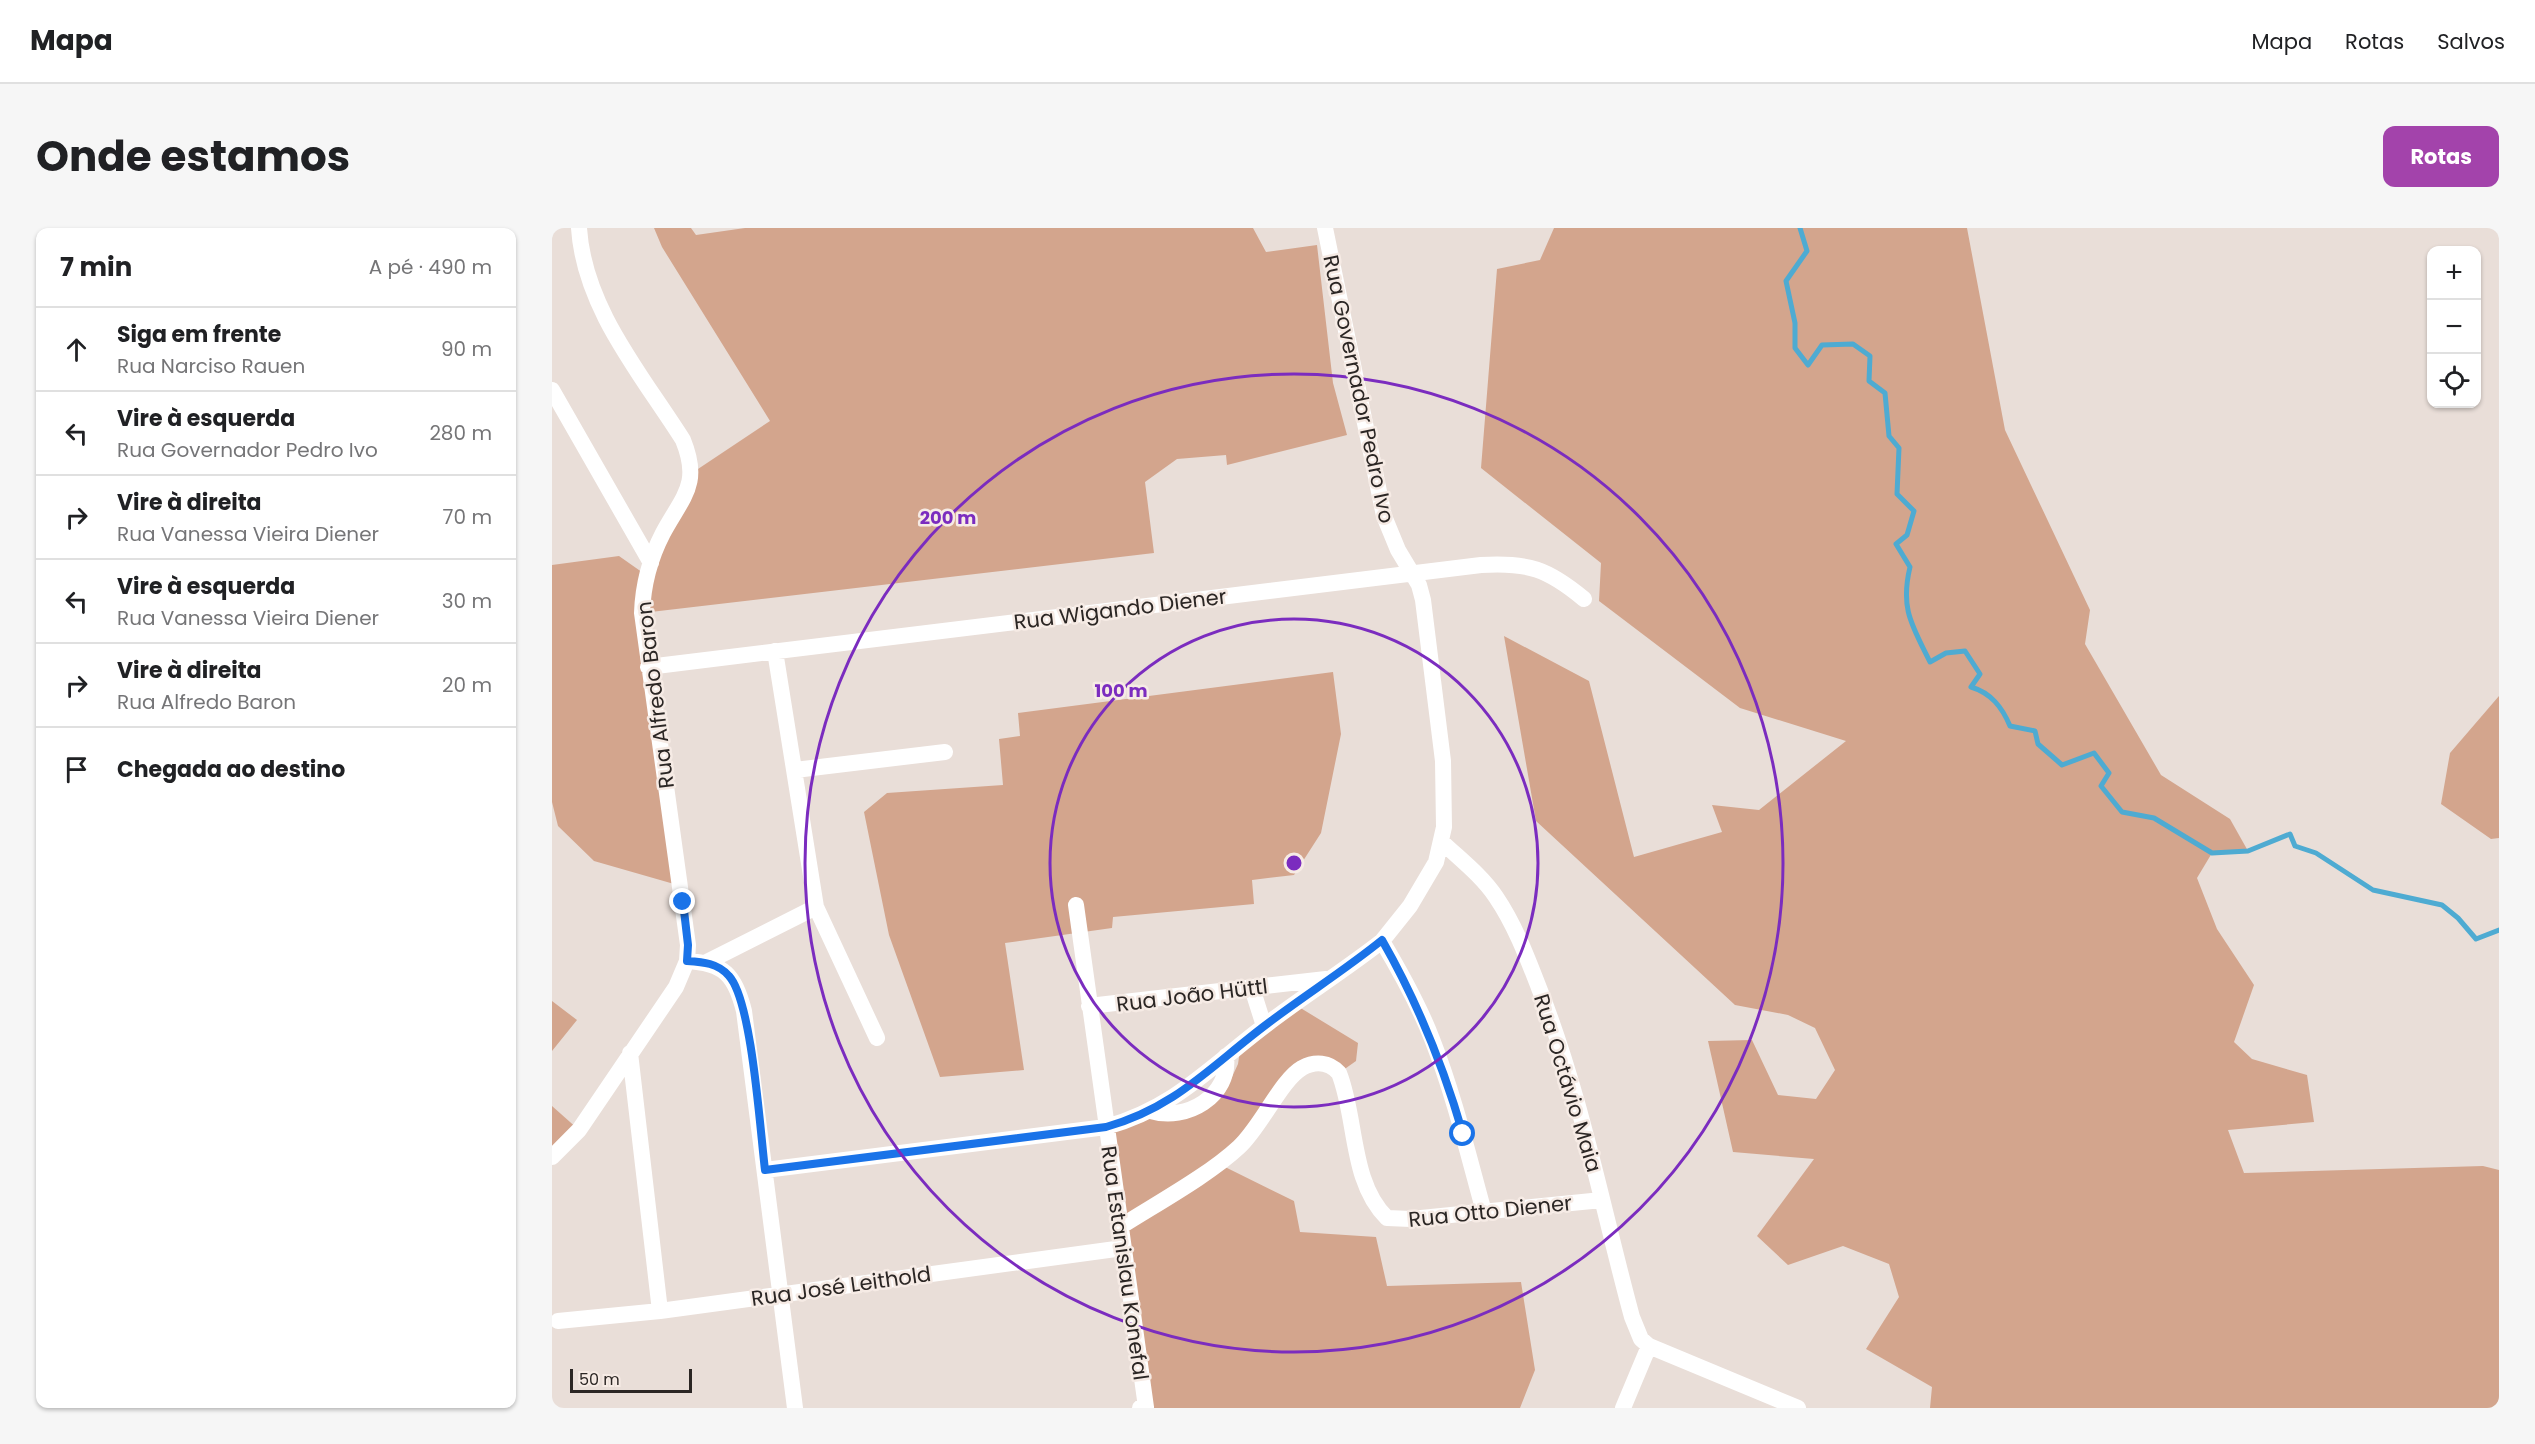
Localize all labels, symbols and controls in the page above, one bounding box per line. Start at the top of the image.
text: Mapa [30,21,113,60]
text: Mapa [2251,27,2312,56]
text: Rotas [2345,27,2404,56]
text: Salvos [2437,27,2505,56]
button: Rotas [2383,126,2499,187]
text: Onde estamos [36,127,350,186]
map controls [2427,246,2481,408]
button: + [2427,246,2481,300]
text: 7 min [60,249,132,285]
street label: Rua Governador Pedro Ivo [1316,252,1402,526]
text: A pé · 490 m [369,253,492,281]
button: − [2427,300,2481,354]
text: Siga em frente [117,319,281,350]
icon: ahead [60,333,93,366]
text: 90 m [441,335,492,363]
text: Rua Narciso Rauen [117,352,305,380]
button: locate [2427,354,2481,408]
text: Vire à esquerda [117,403,295,434]
icon: left [60,417,93,450]
text: 280 m [429,419,492,447]
text: Rua Governador Pedro Ivo [117,436,378,464]
text: Vire à direita [117,487,262,518]
icon: right [60,501,93,534]
text: 70 m [443,503,492,531]
text: 200 m [920,505,976,530]
text: Rua Vanessa Vieira Diener [117,520,379,548]
text: Vire à esquerda [117,571,295,602]
street label: Rua Wigando Diener [1012,582,1228,636]
icon: left [60,585,93,618]
text: 30 m [442,587,492,615]
street label: Rua Alfredo Baron [629,600,681,790]
text: Rua Vanessa Vieira Diener [117,604,379,632]
text: Vire à direita [117,655,262,686]
icon: right [60,669,93,702]
text: 20 m [442,671,492,699]
text: 100 m [1094,678,1148,703]
text: Rua Alfredo Baron [117,688,296,716]
icon: arrive [60,753,93,786]
text: Chegada ao destino [117,754,345,785]
centre of rings [1284,853,1304,873]
route end [669,888,695,914]
street label: Rua João Hüttl [1115,971,1269,1019]
street label: Rua Octávio Maia [1527,990,1609,1176]
route start [1449,1120,1475,1146]
street label: Rua Estanislau Konefal [1094,1144,1156,1382]
street label: Rua Otto Diener [1407,1188,1573,1234]
street label: Rua José Leithold [749,1259,933,1313]
scale bar [570,1366,692,1394]
text: 50 m [579,1368,620,1391]

